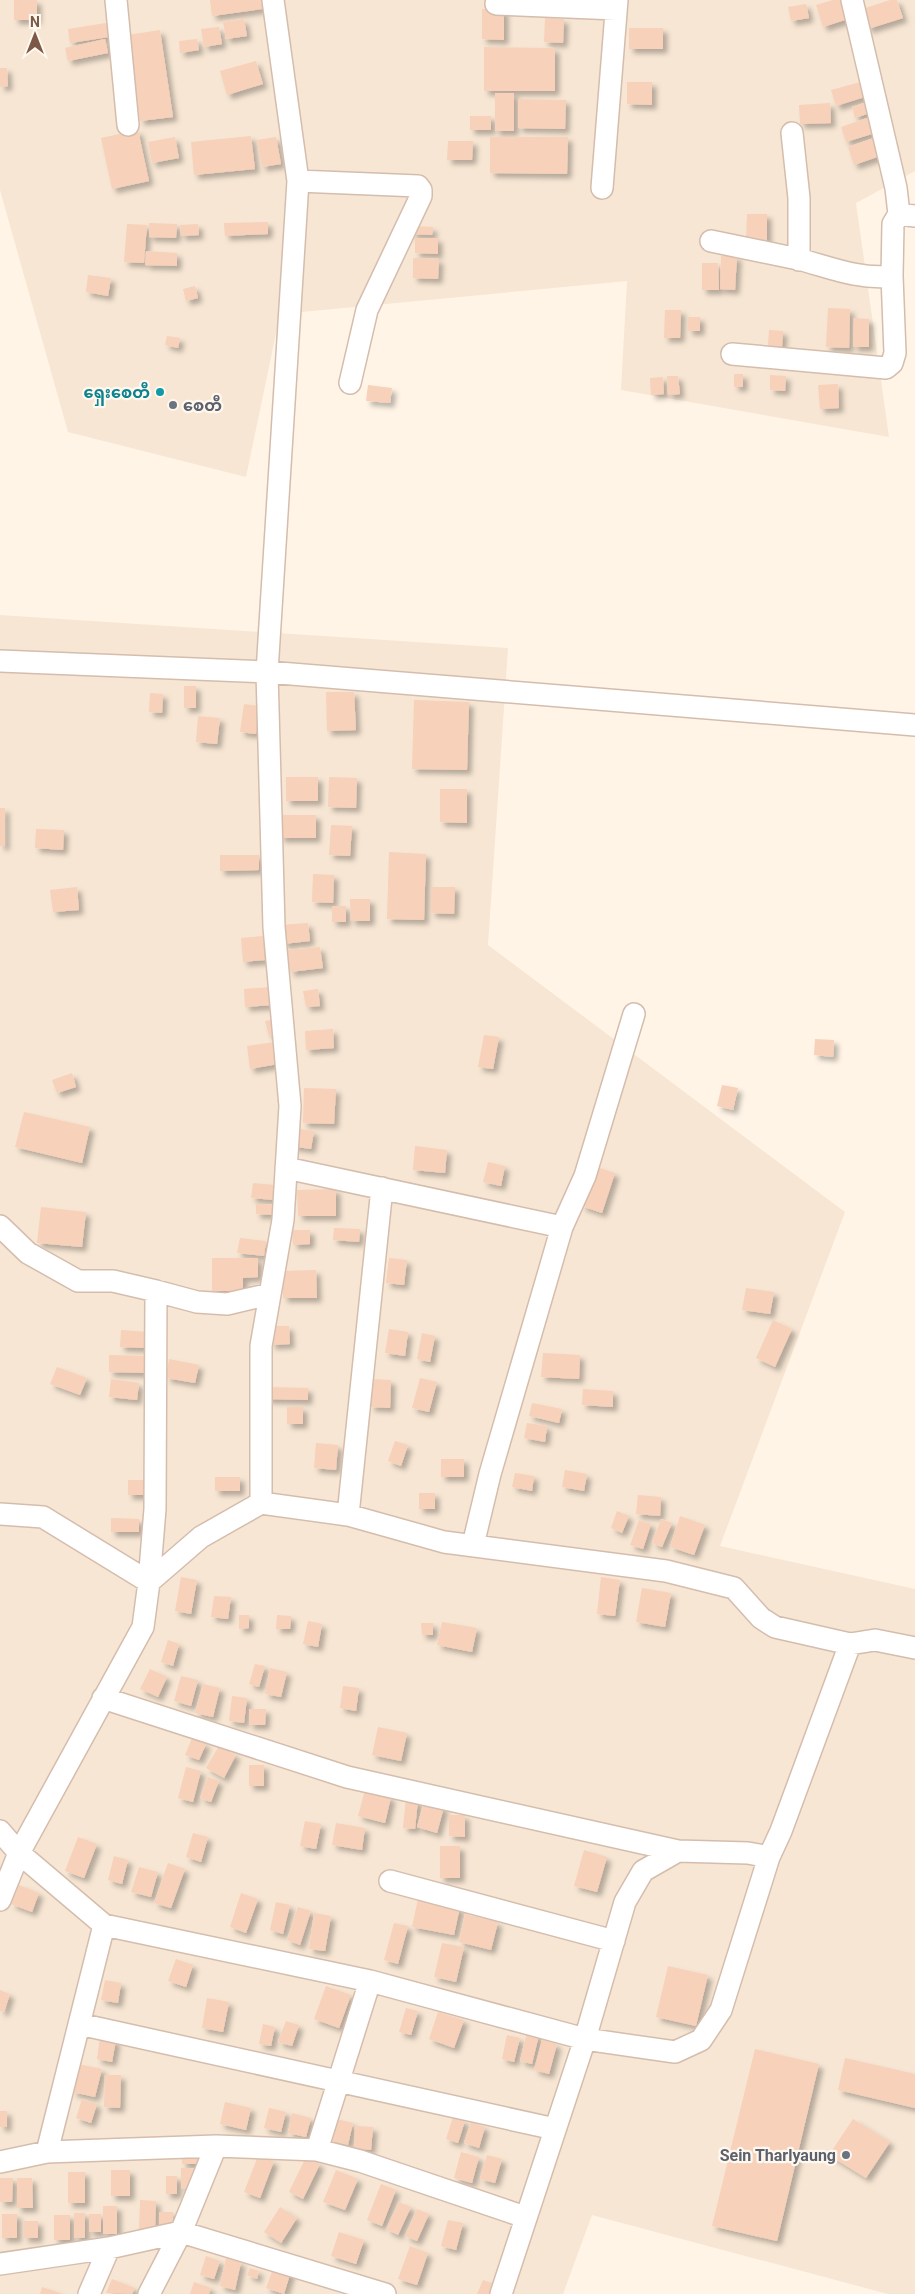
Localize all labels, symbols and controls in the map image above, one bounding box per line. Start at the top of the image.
north arrow [10,10,60,60]
text: N [30,14,40,30]
place label: ရှေးစေတီ [84,381,150,406]
marker: ရှေးစေတီ [154,386,166,398]
place label: စေတီ [183,394,222,415]
marker: စေတီ [167,399,179,411]
place label: Sein Tharlyaung [720,2146,836,2165]
marker: Sein Tharlyaung [840,2149,852,2161]

